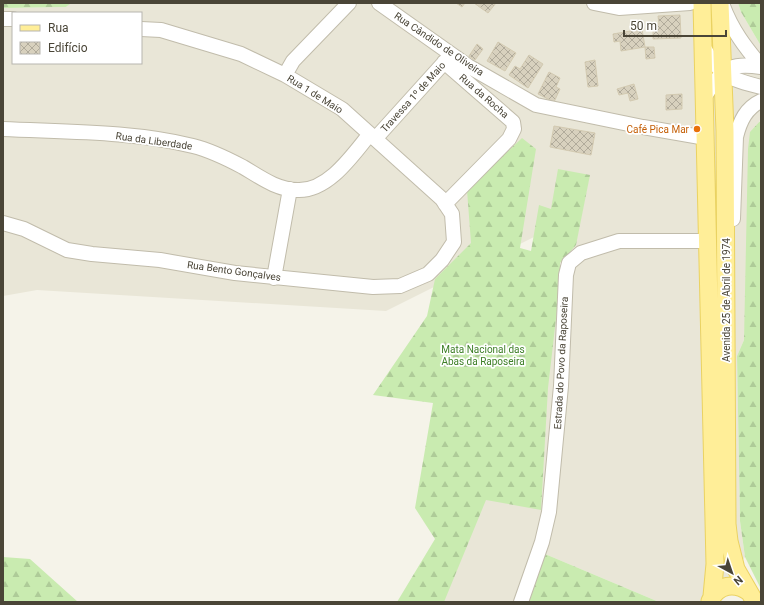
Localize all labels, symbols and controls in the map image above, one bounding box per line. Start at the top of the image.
street label: Rua Cândido de Oliveira [392,10,486,78]
legend [12,12,142,64]
scale bar [624,12,726,38]
text: 50 m [630,19,657,33]
text: Rua [48,21,69,35]
text: Edifício [48,41,88,55]
street label: Travessa 1º de Maio [379,59,448,134]
street label: Rua da Rocha [457,72,511,120]
street label: Rua 1 de Maio [285,73,345,116]
place label: Café Pica Mar [626,124,690,135]
marker: Café Pica Mar [692,124,702,134]
street label: Rua da Liberdade [115,130,193,152]
street label: Avenida 25 de Abril de 1974 [721,238,732,362]
street label: Rua Bento Gonçalves [186,259,282,283]
street label: Estrada do Povo da Raposeira [552,296,570,430]
park label: Mata Nacional das Abas da Raposeira [441,344,525,367]
north arrow [712,553,752,593]
text: N [731,573,745,588]

